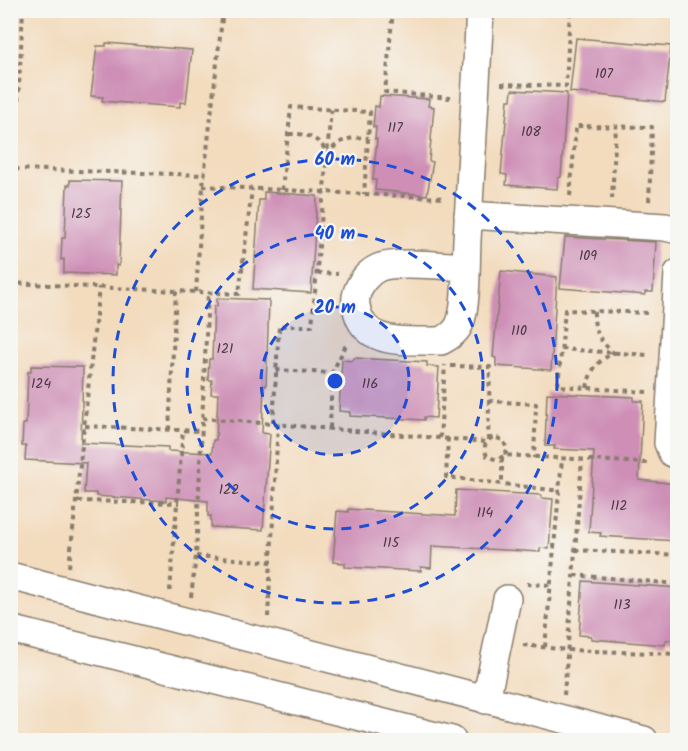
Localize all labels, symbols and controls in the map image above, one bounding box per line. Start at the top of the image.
house number: 107 [595,63,613,85]
house number: 117 [387,117,403,139]
house number: 108 [521,121,541,143]
text: 60 m [315,146,356,175]
house number: 125 [71,203,92,225]
text: 40 m [315,220,356,249]
house number: 109 [579,245,597,267]
text: 20 m [314,294,356,323]
house number: 110 [511,320,527,342]
house number: 121 [217,338,233,360]
centre of rings [325,371,345,391]
house number: 124 [31,373,51,395]
house number: 116 [362,373,378,395]
house number: 122 [219,479,239,501]
house number: 112 [611,495,627,517]
house number: 114 [477,502,494,524]
house number: 115 [383,532,401,554]
house number: 113 [614,594,630,616]

